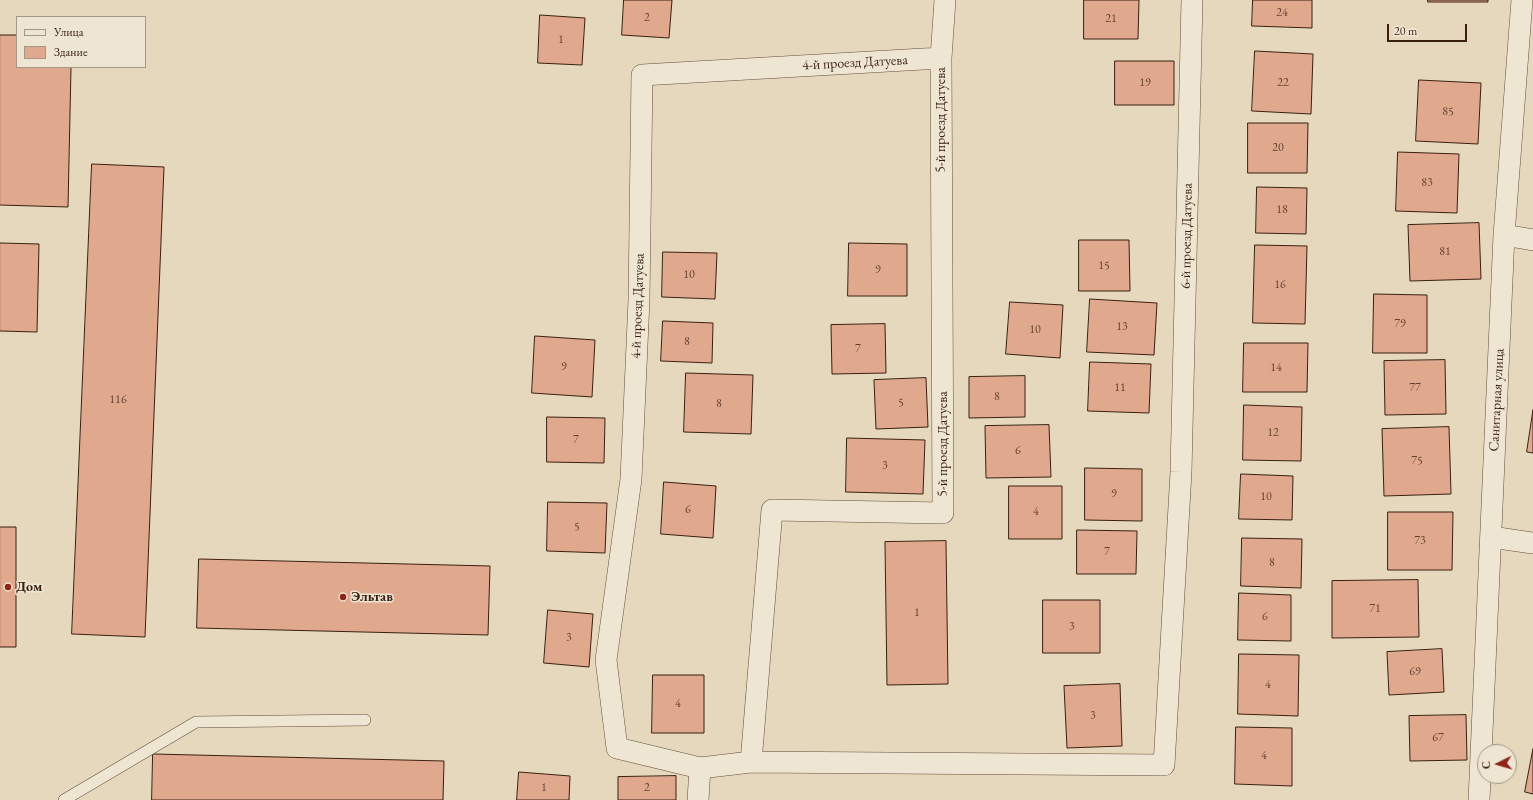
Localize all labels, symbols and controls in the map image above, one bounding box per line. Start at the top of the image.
house number: 24 [1276,6,1288,20]
house number: 2 [644,11,650,25]
house number: 21 [1105,12,1117,26]
legend [16,16,146,68]
scale bar [1389,16,1469,42]
text: 20 m [1394,23,1417,39]
text: Улица [54,24,84,40]
house number: 1 [558,33,564,47]
text: Здание [54,44,88,60]
street label: 4-й проезд Датуева [802,52,908,74]
street label: 5-й проезд Датуева [933,67,949,173]
house number: 19 [1139,76,1151,90]
house number: 22 [1277,76,1289,90]
house number: 85 [1442,105,1454,119]
house number: 20 [1272,141,1284,155]
house number: 83 [1421,176,1433,190]
street label: 6-й проезд Датуева [1178,183,1196,289]
house number: 18 [1276,203,1288,217]
house number: 81 [1439,245,1451,259]
street label: 4-й проезд Датуева [628,253,648,359]
house number: 15 [1098,259,1110,273]
house number: 9 [875,263,881,277]
house number: 10 [683,268,695,282]
house number: 16 [1274,278,1286,292]
house number: 79 [1394,317,1406,331]
house number: 13 [1116,320,1128,334]
house number: 10 [1029,323,1041,337]
house number: 8 [684,335,690,349]
house number: 7 [855,342,861,356]
street label: Санитарная улица [1486,348,1508,452]
house number: 9 [561,360,567,374]
house number: 14 [1270,361,1282,375]
house number: 11 [1114,381,1126,395]
house number: 77 [1409,381,1421,395]
house number: 8 [994,390,1000,404]
street label: 5-й проезд Датуева [935,391,951,497]
house number: 116 [109,393,127,407]
house number: 5 [898,396,904,410]
house number: 8 [716,397,722,411]
house number: 12 [1267,426,1279,440]
house number: 7 [573,433,579,447]
house number: 6 [1015,444,1021,458]
house number: 75 [1411,454,1423,468]
house number: 3 [882,459,888,473]
house number: 9 [1111,487,1117,501]
house number: 10 [1260,490,1272,504]
house number: 6 [685,503,691,517]
house number: 4 [1033,505,1039,519]
house number: 5 [574,520,580,534]
house number: 73 [1414,534,1426,548]
house number: 7 [1104,545,1110,559]
house number: 8 [1269,556,1275,570]
place label: Дом [16,579,42,595]
marker: Дом [3,582,13,592]
place label: Эльтав [351,589,393,605]
marker: Эльтав [338,592,348,602]
house number: 71 [1369,602,1381,616]
house number: 1 [914,606,920,620]
house number: 6 [1262,610,1268,624]
house number: 3 [1069,620,1075,634]
house number: 3 [566,631,572,645]
house number: 69 [1409,665,1421,679]
house number: 4 [1265,678,1271,692]
house number: 4 [675,697,681,711]
house number: 3 [1090,709,1096,723]
house number: 67 [1432,731,1444,745]
north arrow [1477,744,1517,784]
house number: 4 [1261,749,1267,763]
text: С [1479,760,1493,769]
house number: 1 [541,781,547,795]
house number: 2 [644,781,650,795]

